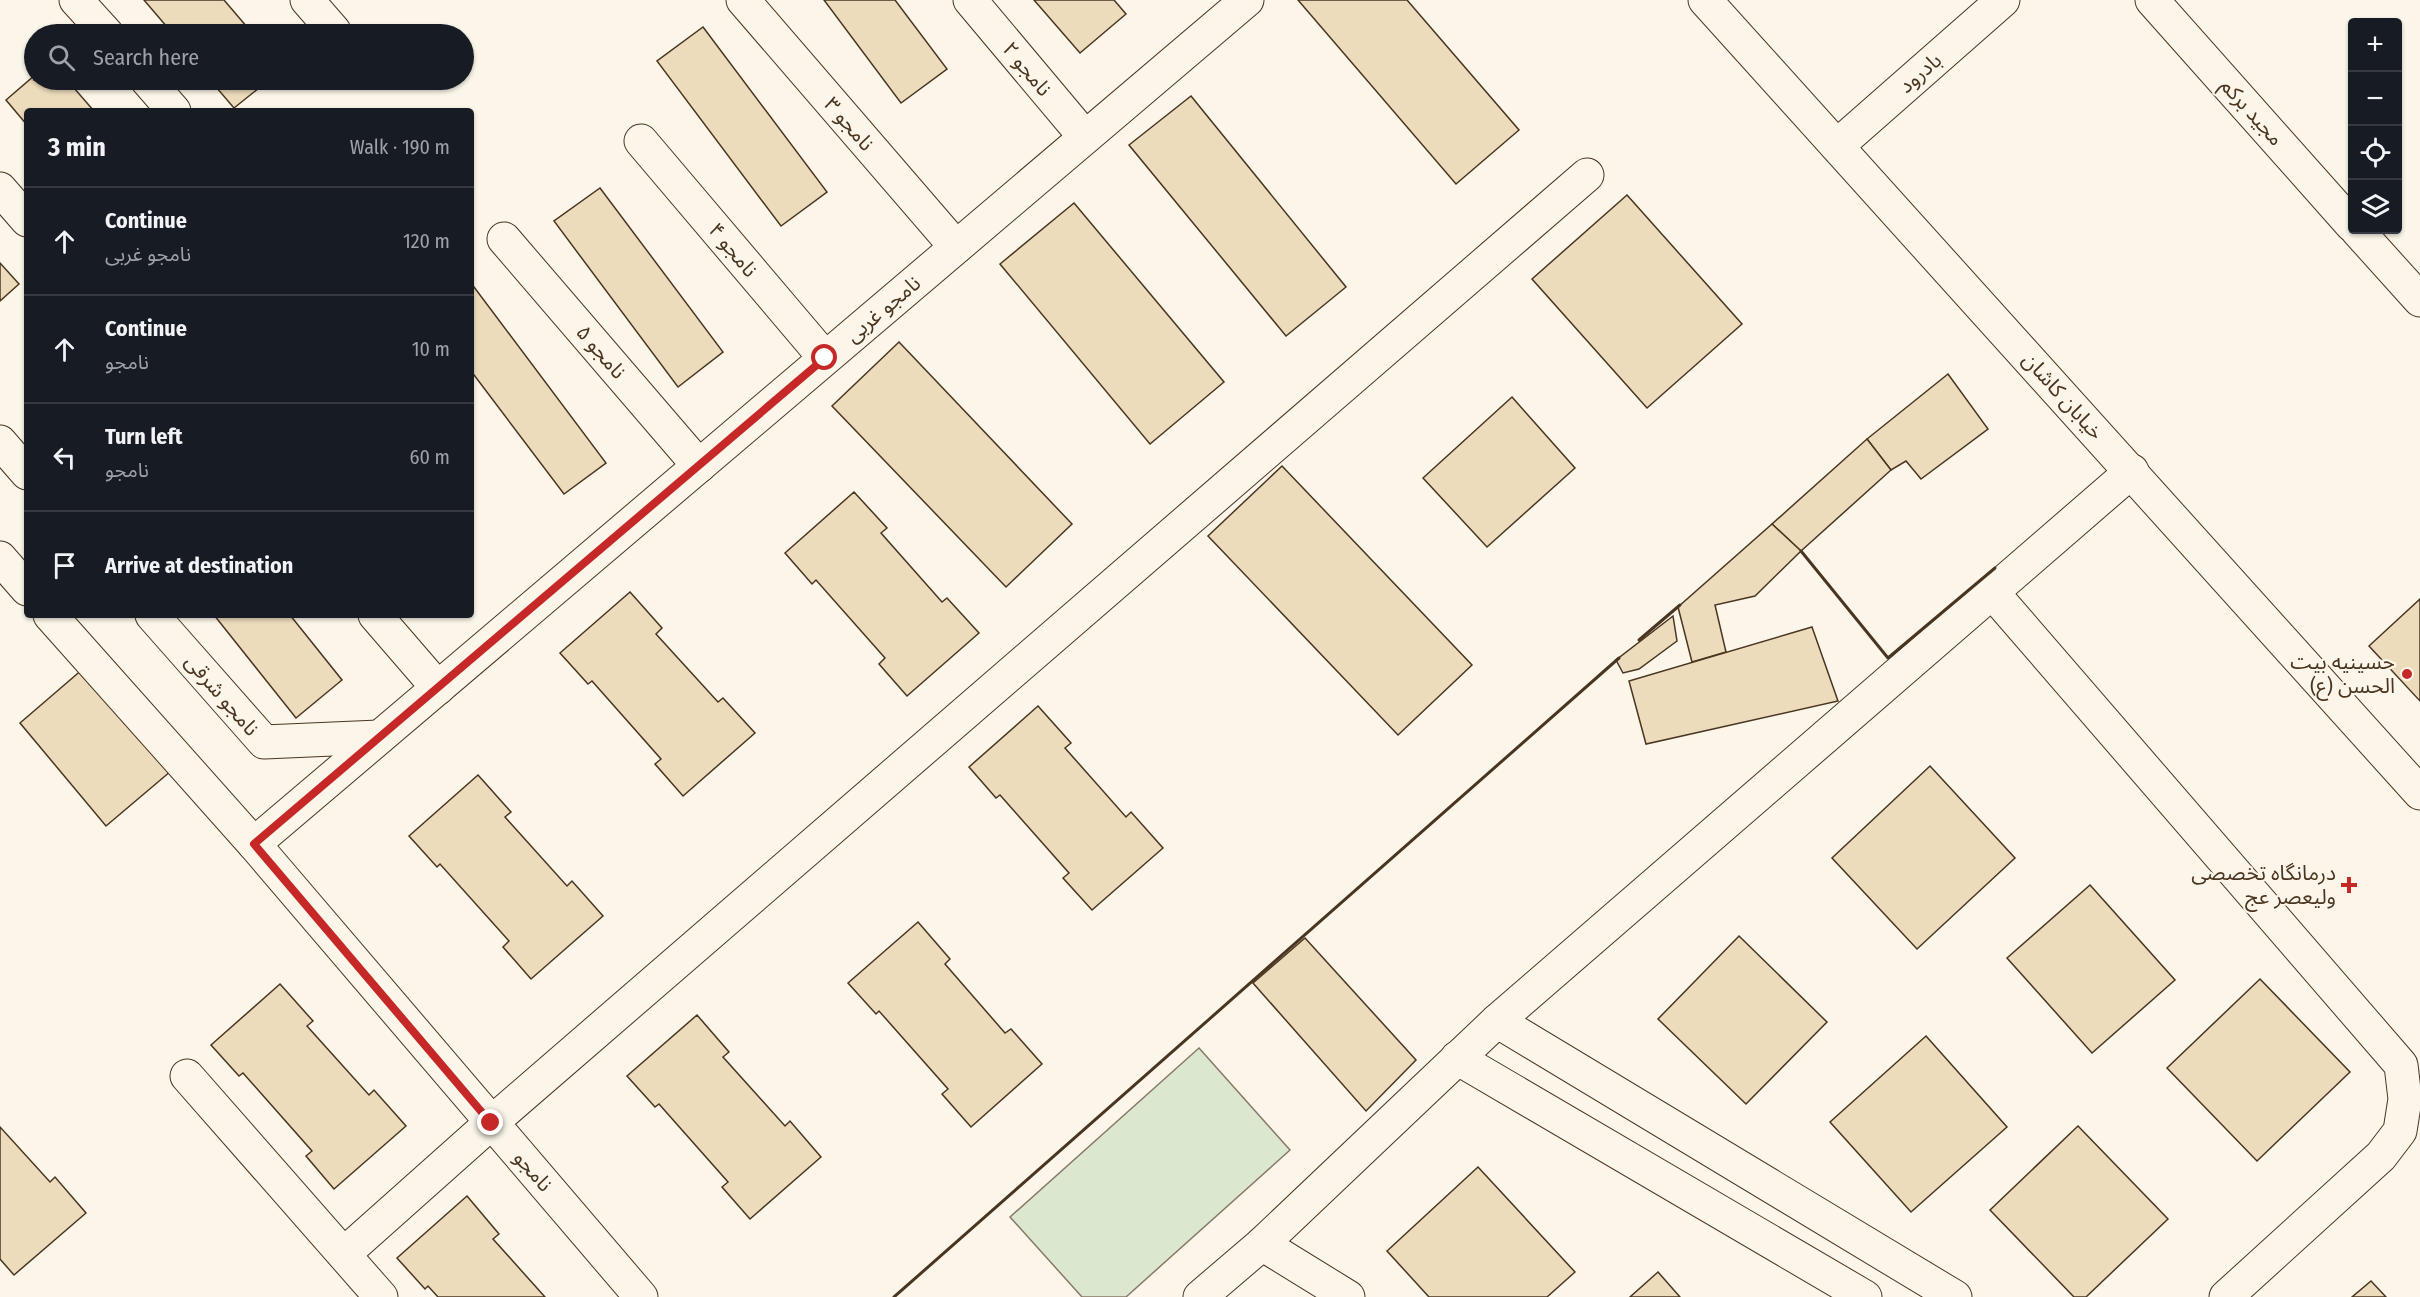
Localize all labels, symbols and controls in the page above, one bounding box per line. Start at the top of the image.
map controls [2348,18,2402,234]
button: + [2348,18,2402,72]
search box [24,24,474,90]
street label: نامجو ۲ [997,37,1057,101]
icon: search [45,41,78,74]
text: Search here [93,44,199,71]
street label: بادرود [1893,47,1947,99]
button: − [2348,72,2402,126]
street label: مجید برکم [2213,73,2289,152]
street label: نامجو ۳ [819,92,879,156]
button: locate [2348,126,2402,180]
text: 3 min [48,132,106,163]
text: Walk · 190 m [350,135,450,159]
button: layers [2348,180,2402,234]
text: Continue [105,207,187,234]
street label: نامجو ۴ [703,218,763,282]
icon: ahead [48,225,81,258]
text: 120 m [403,229,450,253]
text: نامجو غربی [105,242,191,266]
street label: نامجو غربی [840,270,926,348]
text: Continue [105,315,187,342]
street label: نامجو ۵ [571,320,631,384]
icon: ahead [48,333,81,366]
text: 10 m [412,337,450,361]
route start [811,344,837,370]
street label: خیابان کاشان [2017,347,2109,445]
text: نامجو [105,350,149,374]
text: Turn left [105,423,183,450]
icon: left [48,441,81,474]
text: 60 m [410,445,450,469]
text: نامجو [105,458,149,482]
icon: arrive [48,549,81,582]
text: Arrive at destination [105,552,293,579]
street label: نامجو شرقی [179,649,265,741]
place label: حسینیه بیت الحسن (ع) [2290,649,2395,701]
marker: حسینیه بیت الحسن (ع) [2400,667,2414,681]
place label: درمانگاه تخصصی ولیعصر عج [2191,860,2336,912]
marker: درمانگاه تخصصی ولیعصر عج [2340,876,2358,894]
route end [477,1109,503,1135]
street label: نامجو [508,1145,558,1197]

